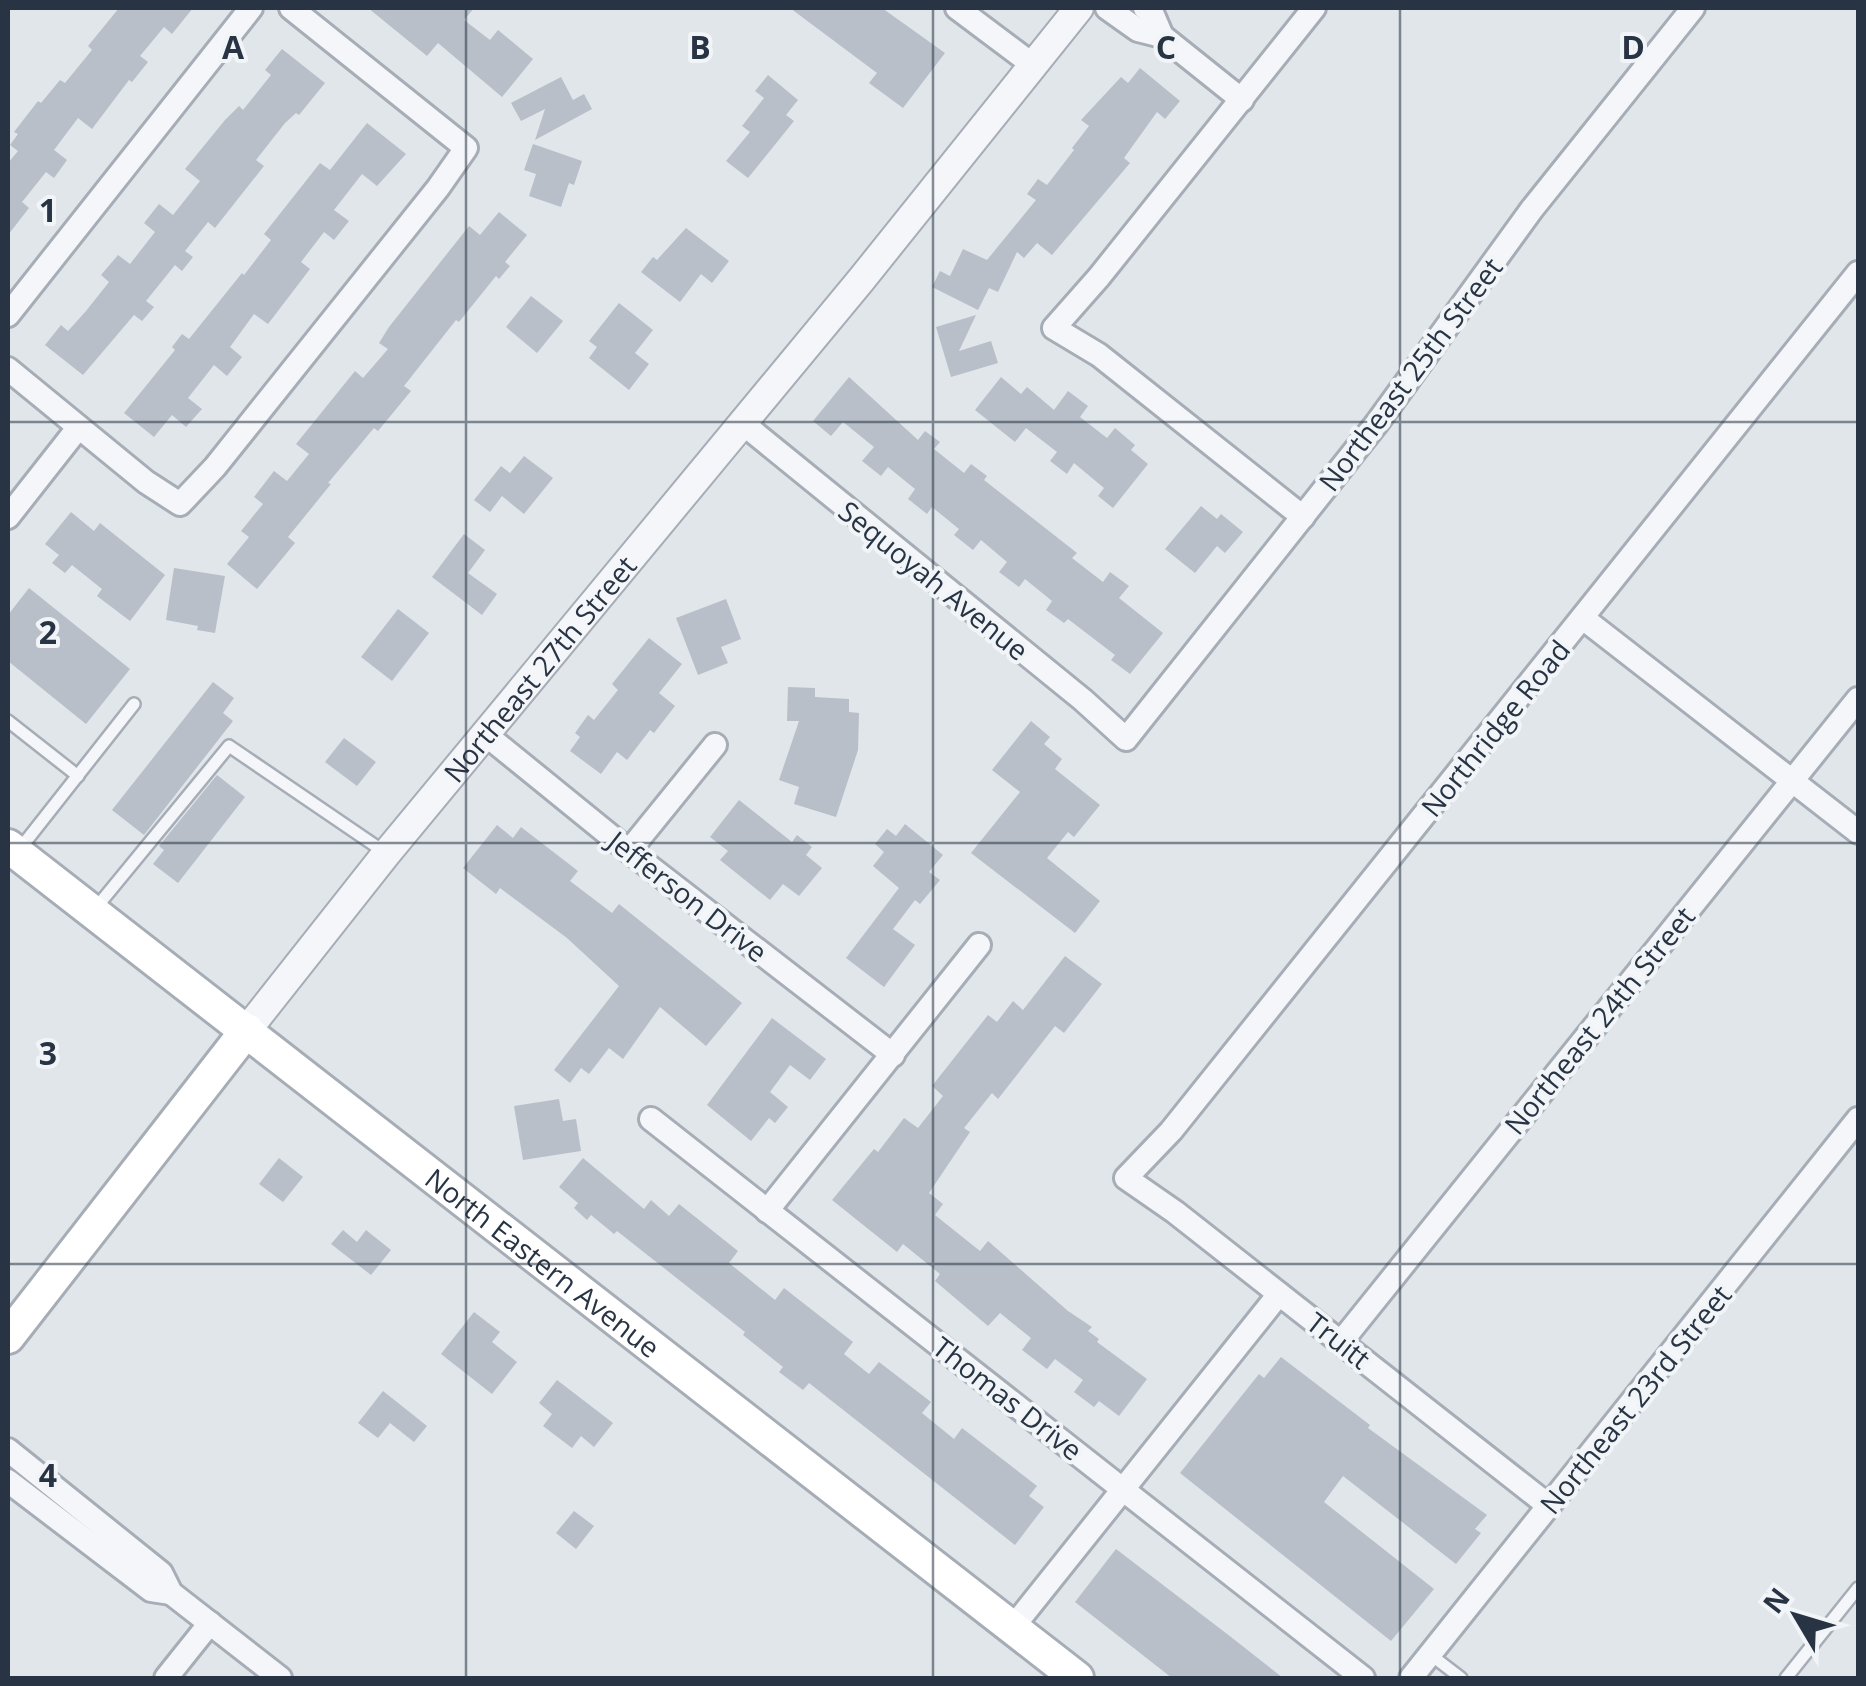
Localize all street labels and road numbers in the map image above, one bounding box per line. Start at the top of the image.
street label: Northeast 25th Street [1310,250,1510,498]
street label: Sequoyah Avenue [831,492,1037,668]
street label: Northeast 27th Street [435,547,644,790]
street label: Northridge Road [1412,632,1578,824]
street label: Jefferson Drive [598,820,776,970]
street label: Northeast 24th Street [1495,898,1703,1142]
street label: North Eastern Avenue [418,1159,668,1366]
street label: Northeast 23rd Street [1531,1276,1739,1522]
street label: Truitt [1299,1303,1379,1377]
street label: Thomas Drive [925,1328,1091,1468]

